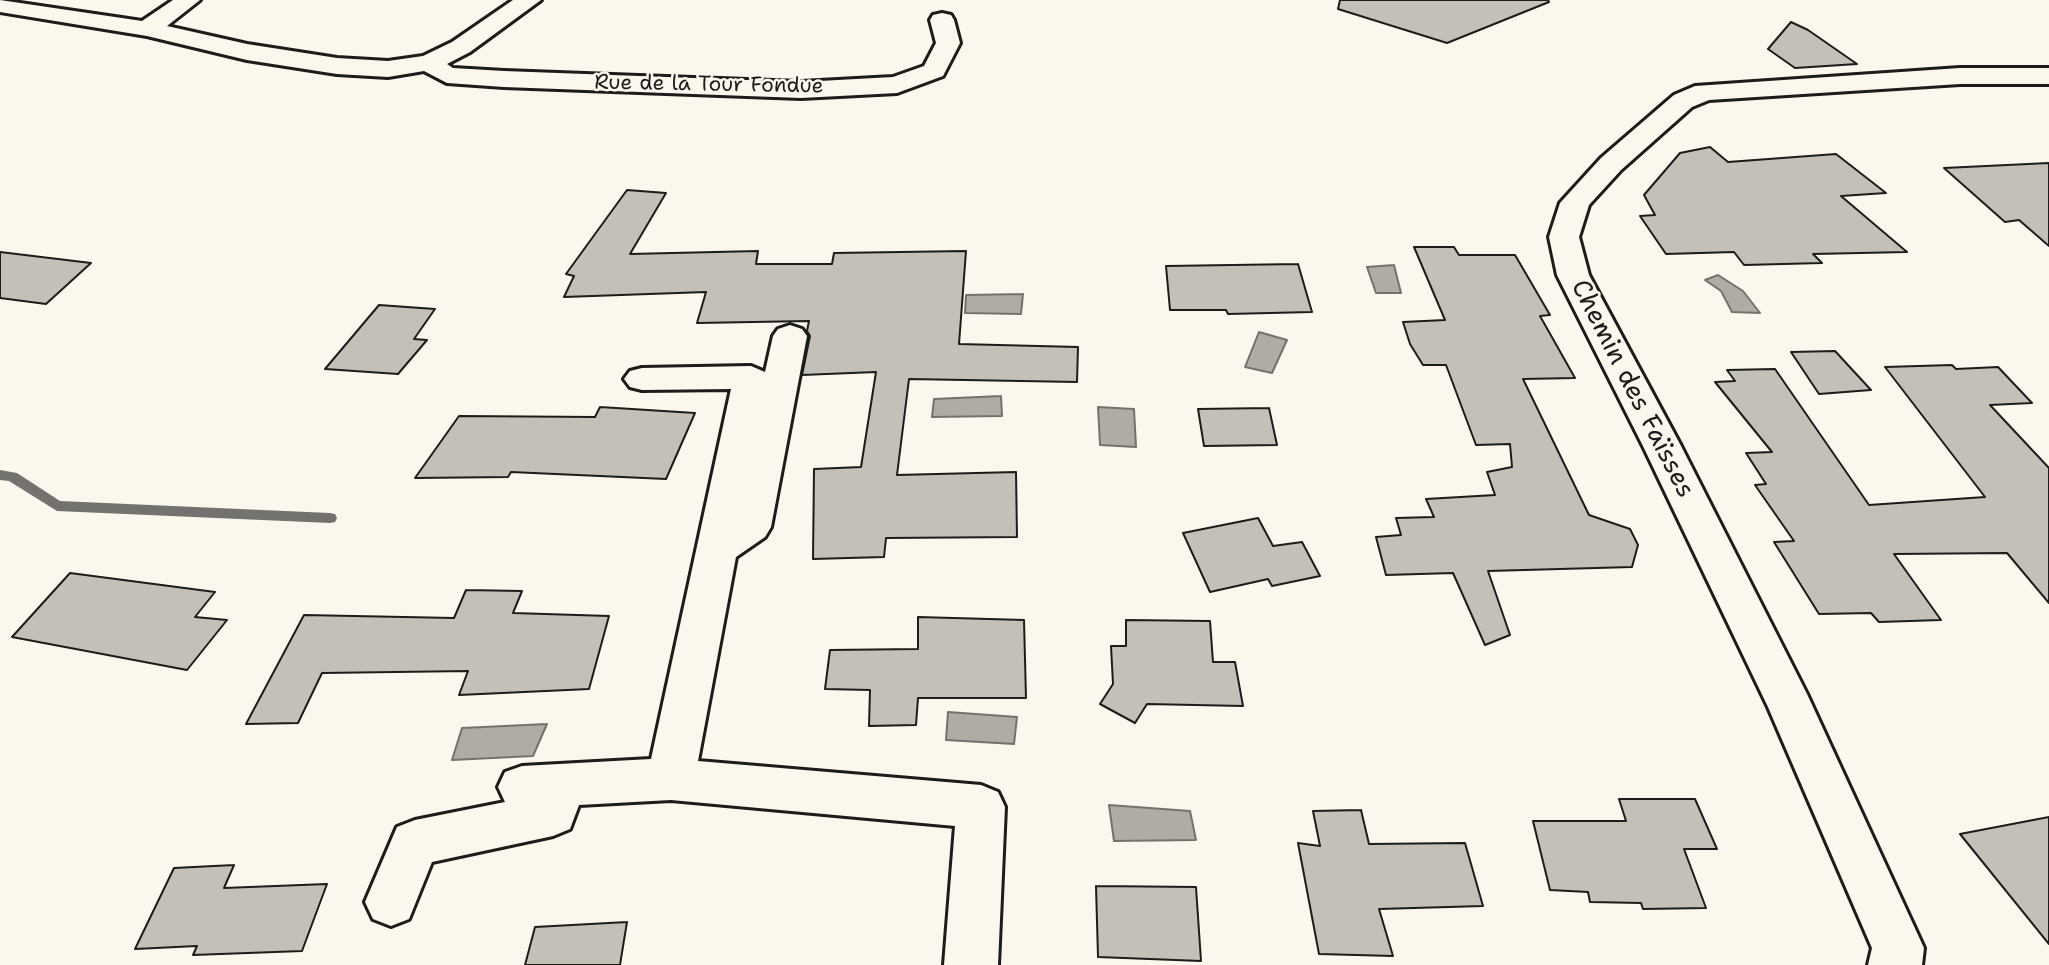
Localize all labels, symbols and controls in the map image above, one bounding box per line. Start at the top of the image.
street label: Rue de la Tour Fondue [594,70,824,100]
street label: Chemin des Faïsses [1564,275,1700,503]

